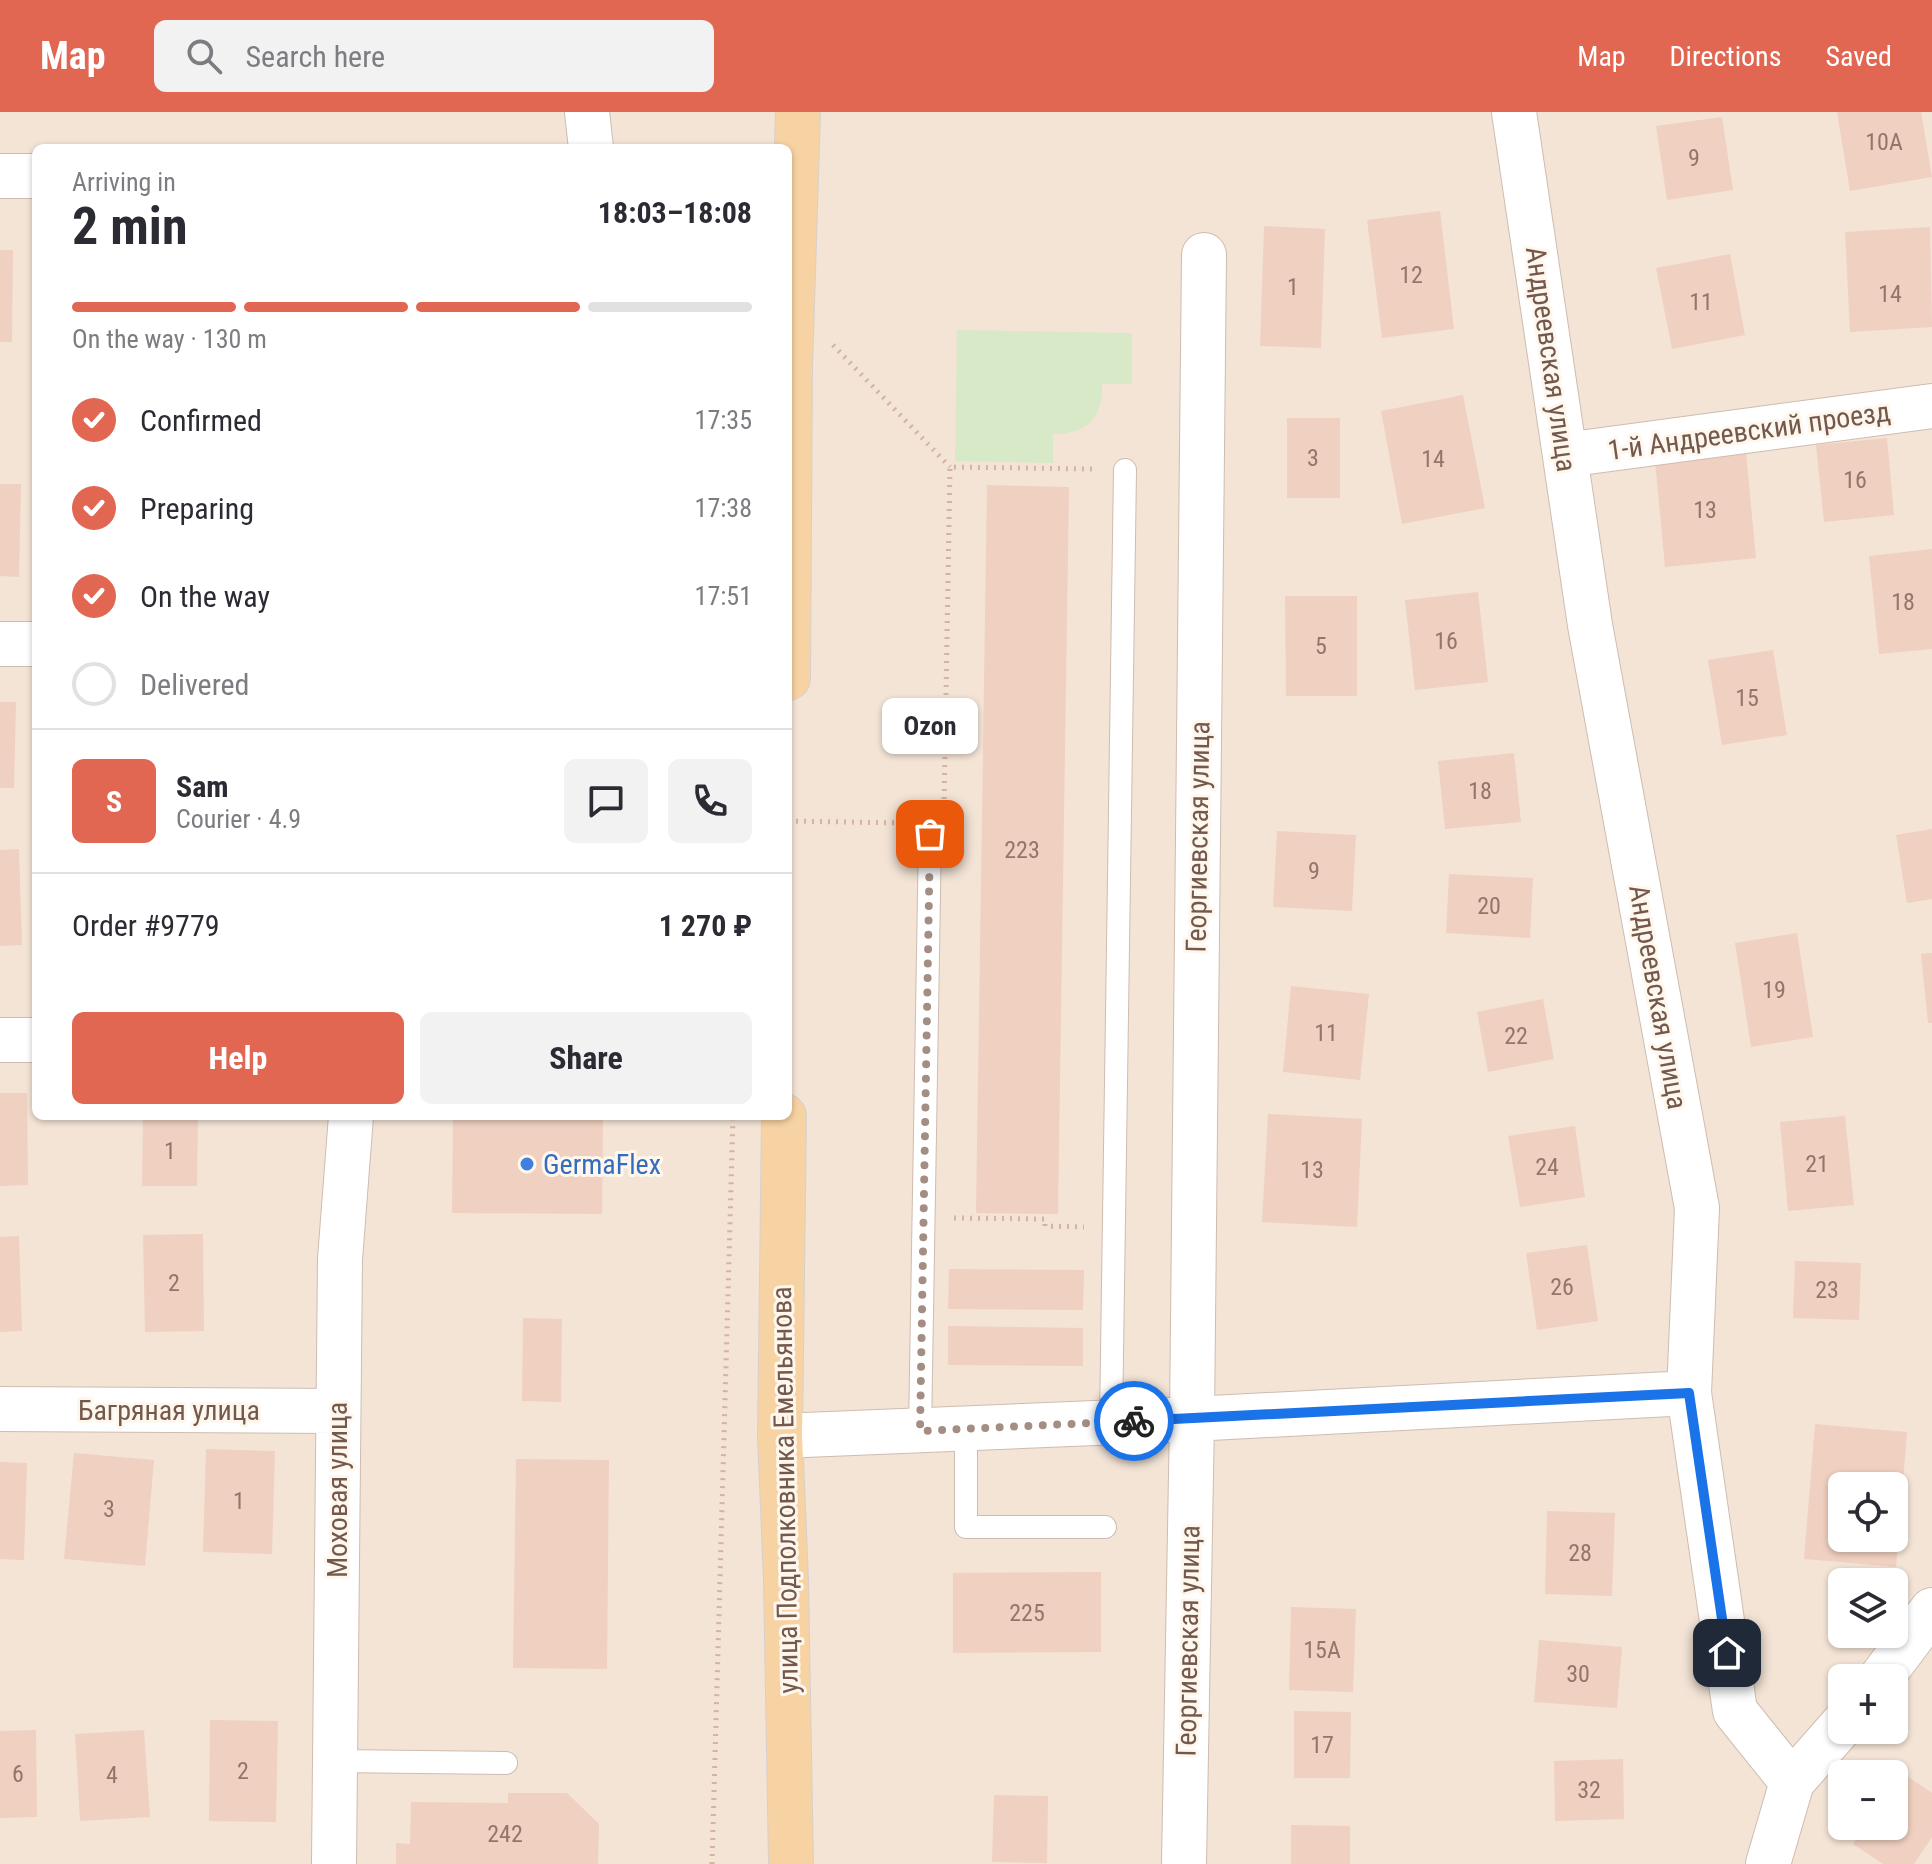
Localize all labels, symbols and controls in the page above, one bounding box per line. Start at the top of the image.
search box [154,20,714,92]
text: Map [40,34,106,78]
icon: search [182,34,226,78]
text: Search here [246,39,385,74]
text: Map [1577,40,1626,73]
text: Directions [1670,40,1781,73]
text: Saved [1825,40,1892,73]
house number: 10А [1865,128,1903,156]
house number: 9 [1688,144,1700,172]
text: Arriving in [72,167,176,197]
text: 18:03–18:08 [598,195,752,230]
text: 2 min [72,196,188,257]
street label: Андреевская улица [1519,244,1583,474]
house number: 12 [1399,261,1423,289]
house number: 1 [1287,273,1299,301]
house number: 14 [1878,280,1902,308]
house number: 11 [1689,288,1713,316]
text: On the way · 130 m [72,324,267,354]
street label: 1-й Андреевский проезд [1606,395,1892,467]
icon: check [72,398,116,442]
text: Confirmed [140,403,262,438]
text: 17:35 [695,405,752,435]
house number: 3 [1307,444,1319,472]
house number: 14 [1421,445,1445,473]
house number: 16 [1843,466,1867,494]
icon: check [72,486,116,530]
text: Preparing [140,491,254,526]
text: 17:38 [695,493,752,523]
house number: 13 [1693,496,1717,524]
icon: check [72,574,116,618]
text: On the way [140,579,270,614]
text: 17:51 [695,581,752,611]
house number: 18 [1891,588,1915,616]
house number: 16 [1434,627,1458,655]
house number: 5 [1315,632,1327,660]
text: Delivered [140,667,249,702]
house number: 15 [1735,684,1759,712]
callout: Ozon [882,698,978,754]
text: Ozon [904,711,956,741]
street label: Георгиевская улица [1179,721,1217,953]
button: chat [564,759,648,843]
button: phone [668,759,752,843]
text: Sam [176,769,229,804]
house number: 18 [1468,777,1492,805]
text: S [106,784,122,819]
pin [896,800,964,868]
text: Courier · 4.9 [176,804,301,834]
icon: bag [908,812,952,856]
house number: 223 [1004,836,1040,864]
house number: 9 [1308,857,1320,885]
street label: Андреевская улица [1622,882,1694,1112]
house number: 20 [1477,892,1501,920]
text: Order #9779 [72,908,220,943]
text: 1 270 ₽ [659,908,752,943]
house number: 19 [1762,976,1786,1004]
button: Help [72,1012,404,1104]
button: Share [420,1012,752,1104]
house number: 11 [1314,1019,1338,1047]
house number: 22 [1504,1022,1528,1050]
house number: 1 [164,1137,176,1165]
place label: GermaFlex [543,1148,661,1181]
house number: 21 [1805,1150,1829,1178]
house number: 24 [1535,1153,1559,1181]
marker: GermaFlex [518,1155,536,1173]
house number: 13 [1300,1156,1324,1184]
house number: 2 [168,1269,180,1297]
house number: 26 [1550,1273,1574,1301]
house number: 23 [1815,1276,1839,1304]
street label: улица Подполковника Емельянова [765,1286,805,1694]
courier [1094,1381,1174,1461]
street label: Багряная улица [78,1394,260,1427]
icon: bike [1112,1399,1156,1443]
street label: Моховая улица [321,1402,354,1578]
map controls [1828,1472,1908,1840]
button: locate [1828,1472,1908,1552]
house number: 1 [233,1487,245,1515]
house number: 3 [103,1495,115,1523]
street label: Георгиевская улица [1169,1525,1207,1757]
house number: 28 [1568,1539,1592,1567]
button: layers [1828,1568,1908,1648]
house number: 225 [1009,1599,1045,1627]
pin [1693,1619,1761,1687]
icon: home [1705,1631,1749,1675]
house number: 15А [1303,1636,1341,1664]
house number: 30 [1566,1660,1590,1688]
button: + [1828,1664,1908,1744]
house number: 17 [1310,1731,1334,1759]
house number: 2 [237,1757,249,1785]
house number: 6 [12,1760,24,1788]
button: − [1828,1760,1908,1840]
house number: 4 [106,1761,118,1789]
house number: 32 [1577,1776,1601,1804]
house number: 242 [487,1820,523,1848]

